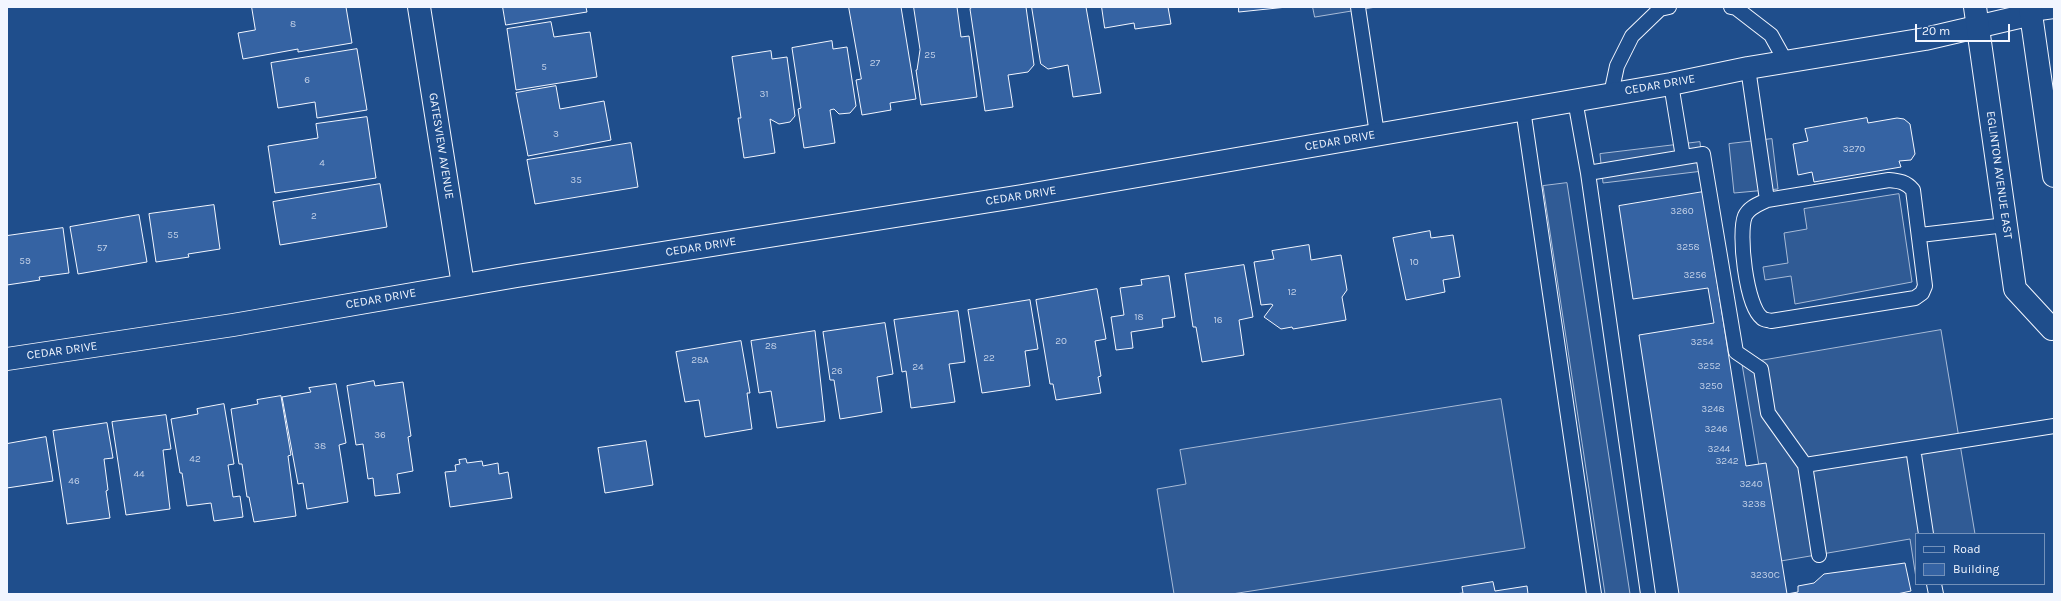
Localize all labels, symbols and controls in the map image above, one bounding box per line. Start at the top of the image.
scale bar [1917,16,2012,42]
house number: 8 [290,18,296,30]
text: 20 m [1922,24,1950,38]
house number: 25 [924,49,936,61]
house number: 27 [870,57,880,69]
house number: 5 [541,61,547,73]
street label: CEDAR DRIVE [1624,72,1696,98]
house number: 6 [304,74,310,86]
house number: 31 [759,88,769,100]
street label: GATESVIEW AVENUE [425,92,457,200]
street label: EGLINTON AVENUE EAST [1983,110,2015,240]
house number: 3 [553,128,559,140]
street label: CEDAR DRIVE [1304,128,1376,154]
house number: 3270 [1843,143,1865,155]
house number: 4 [319,157,325,169]
house number: 35 [570,174,582,186]
street label: CEDAR DRIVE [985,183,1057,209]
house number: 3260 [1670,205,1694,217]
house number: 2 [311,210,317,222]
house number: 55 [167,229,179,241]
street label: CEDAR DRIVE [665,234,737,260]
house number: 3258 [1676,241,1700,253]
house number: 57 [97,242,107,254]
house number: 59 [19,255,31,267]
house number: 10 [1409,256,1419,268]
house number: 3256 [1683,269,1707,281]
street label: CEDAR DRIVE [345,286,417,312]
house number: 12 [1287,286,1297,298]
house number: 18 [1134,311,1144,323]
house number: 16 [1213,314,1223,326]
house number: 20 [1055,335,1067,347]
house number: 3254 [1691,336,1713,348]
street label: CEDAR DRIVE [26,339,98,363]
house number: 28 [765,340,777,352]
house number: 22 [983,352,995,364]
house number: 28A [691,354,709,366]
house number: 3252 [1697,360,1721,372]
house number: 24 [912,361,924,373]
house number: 26 [831,365,843,377]
house number: 3250 [1699,380,1723,392]
house number: 3248 [1701,403,1725,415]
house number: 3246 [1704,423,1728,435]
house number: 36 [374,429,386,441]
house number: 38 [314,440,326,452]
house number: 3244 [1708,443,1730,455]
house number: 42 [189,453,201,465]
house number: 3242 [1715,455,1739,467]
house number: 44 [133,468,145,480]
house number: 46 [68,475,80,487]
house number: 3240 [1739,478,1763,490]
house number: 3238 [1742,498,1766,510]
legend [1915,533,2045,585]
text: Road [1953,542,1981,556]
text: Building [1953,562,1999,576]
house number: 3230C [1750,569,1780,581]

